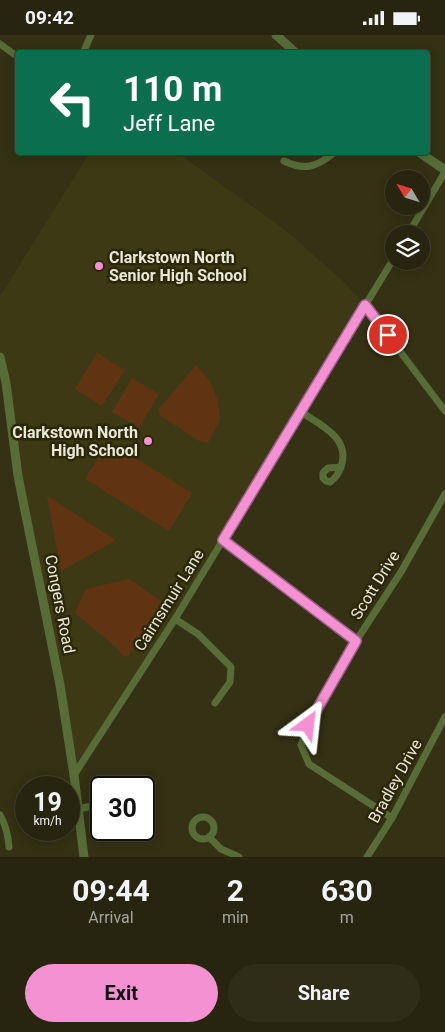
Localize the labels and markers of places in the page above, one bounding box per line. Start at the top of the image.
place label: Clarkstown North Senior High School [109,248,247,285]
marker: Clarkstown North Senior High School [93,260,105,272]
pin [367,314,409,356]
place label: Clarkstown North High School [12,423,138,460]
marker: Clarkstown North High School [142,435,154,447]

